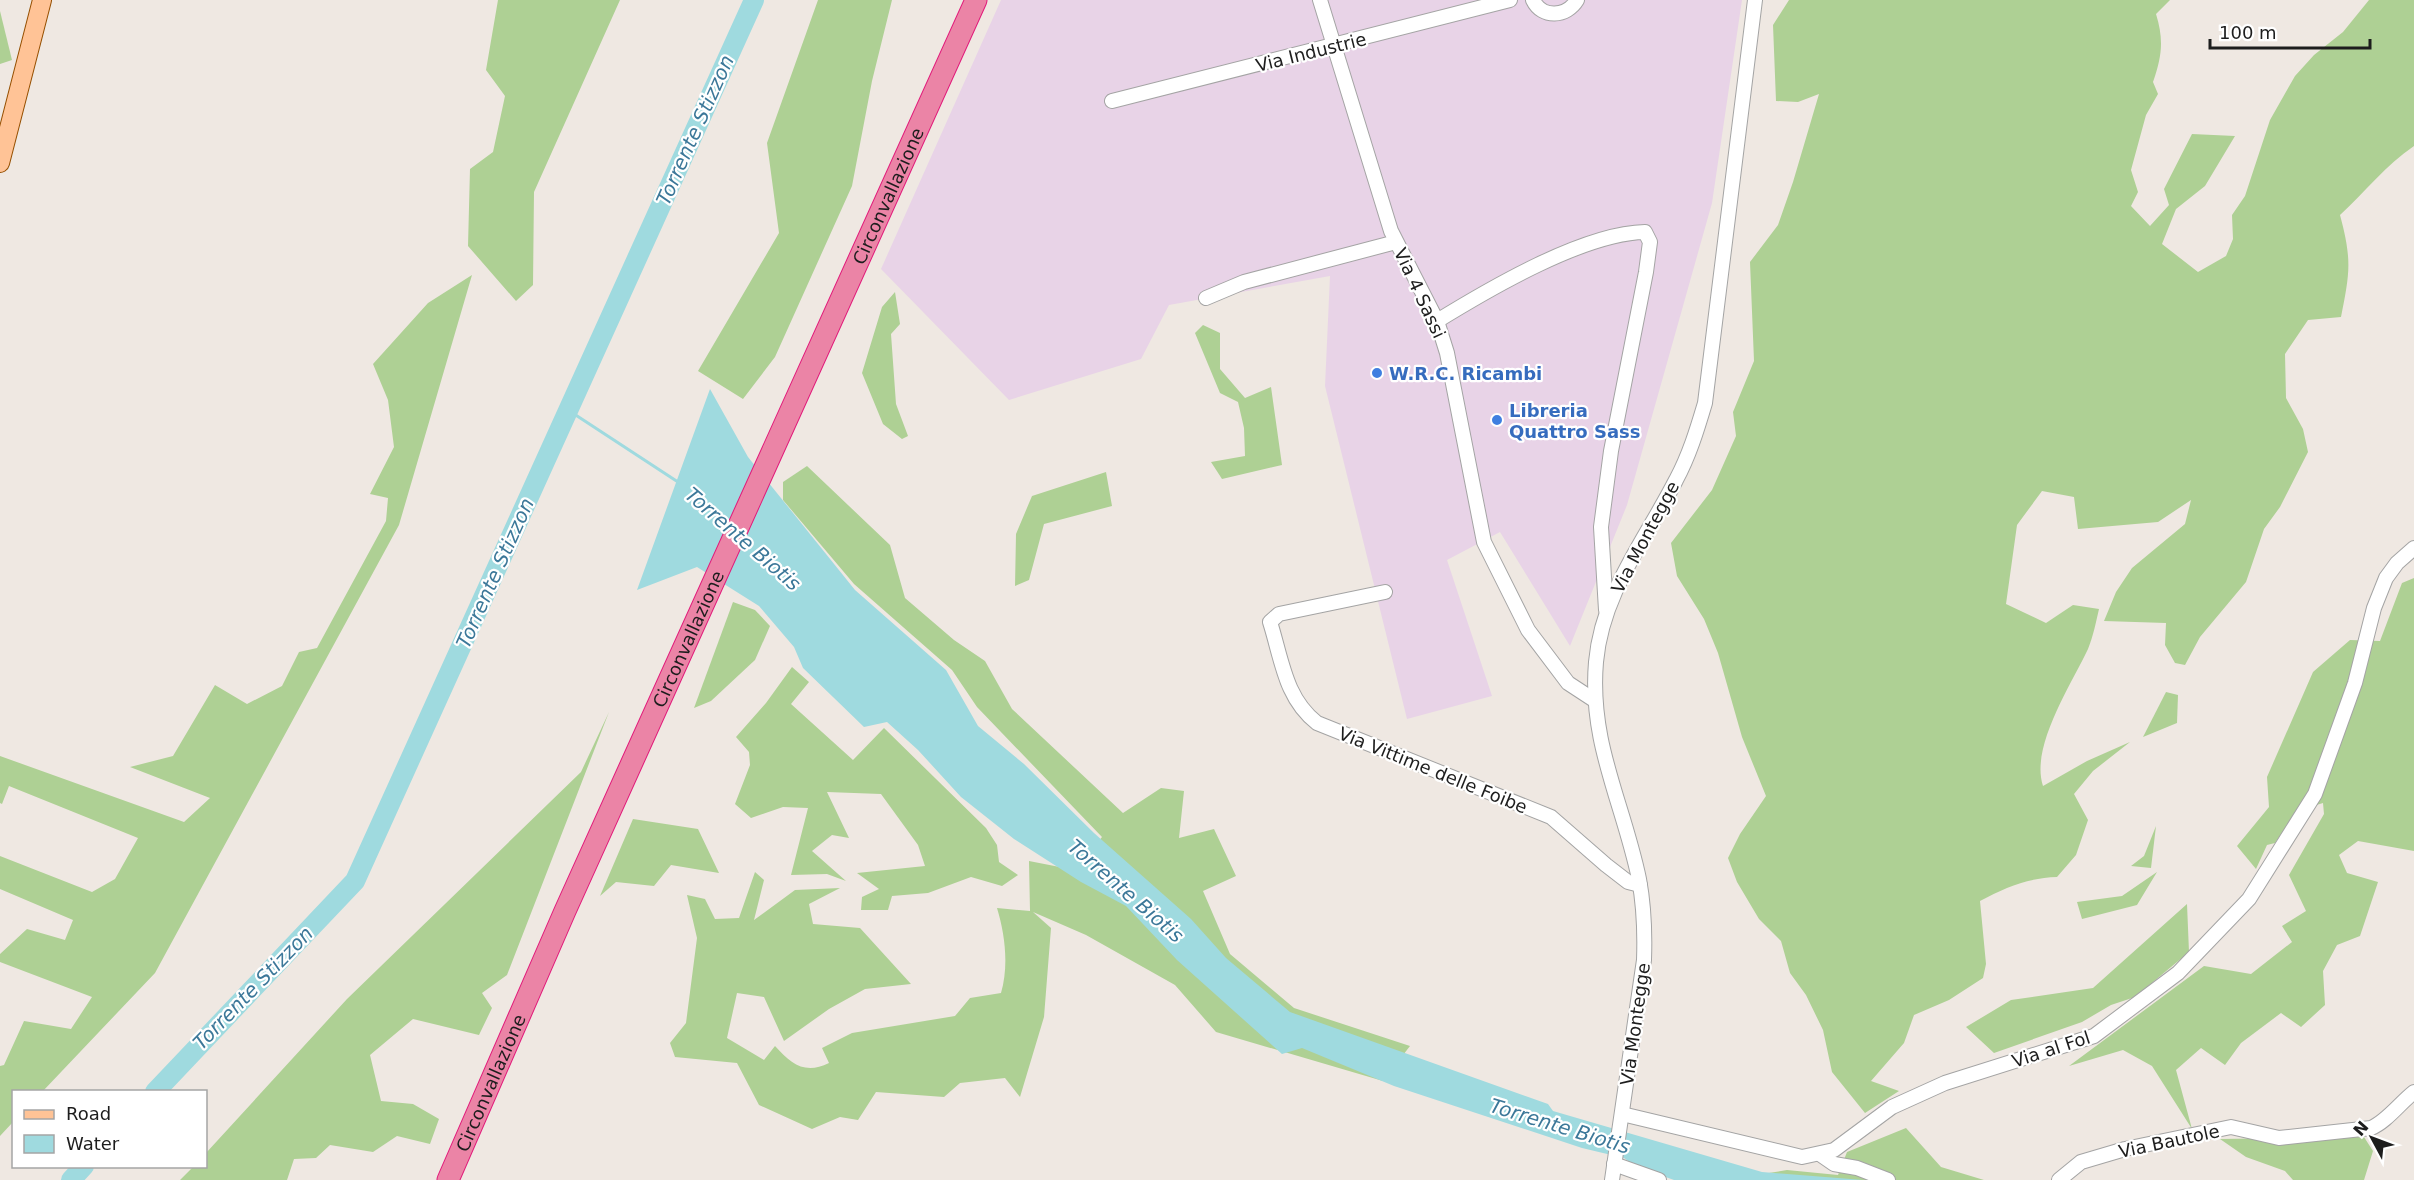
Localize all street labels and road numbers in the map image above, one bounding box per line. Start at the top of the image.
street label: Via Industrie [1254,28,1368,76]
street label: Circonvallazione [848,124,928,267]
street label: Via 4 Sassi [1390,245,1450,341]
street label: Via Montegge [1607,477,1683,597]
street label: Circonvallazione [648,567,728,710]
street label: Via Vittime delle Foibe [1336,723,1530,817]
street label: Via Montegge [1616,961,1654,1087]
street label: Circonvallazione [451,1011,529,1155]
street label: Via al Fol [2009,1026,2093,1072]
street label: Via Bautole [2117,1120,2221,1162]

